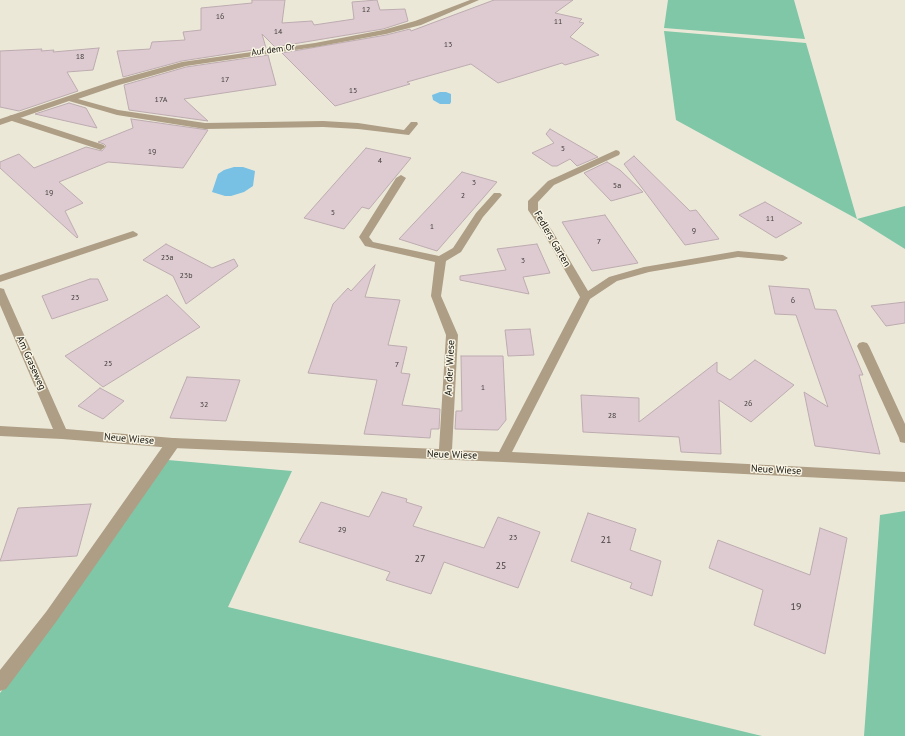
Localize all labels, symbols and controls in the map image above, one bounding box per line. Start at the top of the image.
house number: 12 [362,5,370,15]
house number: 16 [216,12,224,22]
house number: 11 [554,17,562,27]
house number: 14 [274,27,282,37]
house number: 13 [444,40,452,50]
street label: Auf dem Or [251,42,295,58]
house number: 18 [76,52,84,62]
house number: 17 [221,75,229,85]
house number: 15 [349,86,357,96]
house number: 17A [155,95,167,105]
house number: 5 [561,144,565,154]
house number: 19 [148,147,156,157]
house number: 4 [378,156,382,166]
house number: 3 [472,178,476,188]
house number: 5a [613,181,621,191]
house number: 19 [45,188,53,198]
house number: 2 [461,191,465,201]
house number: 5 [331,208,335,218]
street label: Fedlers Garten [531,209,573,269]
house number: 11 [766,214,774,224]
house number: 1 [430,222,434,232]
house number: 9 [692,226,696,236]
house number: 7 [597,237,601,247]
house number: 23a [161,253,173,263]
house number: 3 [521,256,525,266]
house number: 23b [179,271,193,281]
house number: 23 [71,293,79,303]
house number: 6 [791,296,795,306]
street label: Am Graseweg [14,334,48,392]
street label: An der Wiese [443,340,457,396]
house number: 25 [104,359,112,369]
house number: 7 [395,360,399,370]
house number: 1 [481,383,485,393]
house number: 26 [744,399,752,409]
house number: 32 [200,400,208,410]
house number: 28 [608,411,616,421]
street label: Neue Wiese [103,431,155,447]
street label: Neue Wiese [427,448,477,462]
street label: Neue Wiese [751,463,801,477]
house number: 29 [338,525,346,535]
house number: 23 [509,533,517,543]
house number: 21 [601,534,611,546]
house number: 27 [415,553,425,565]
house number: 25 [496,560,506,572]
house number: 19 [791,601,801,613]

